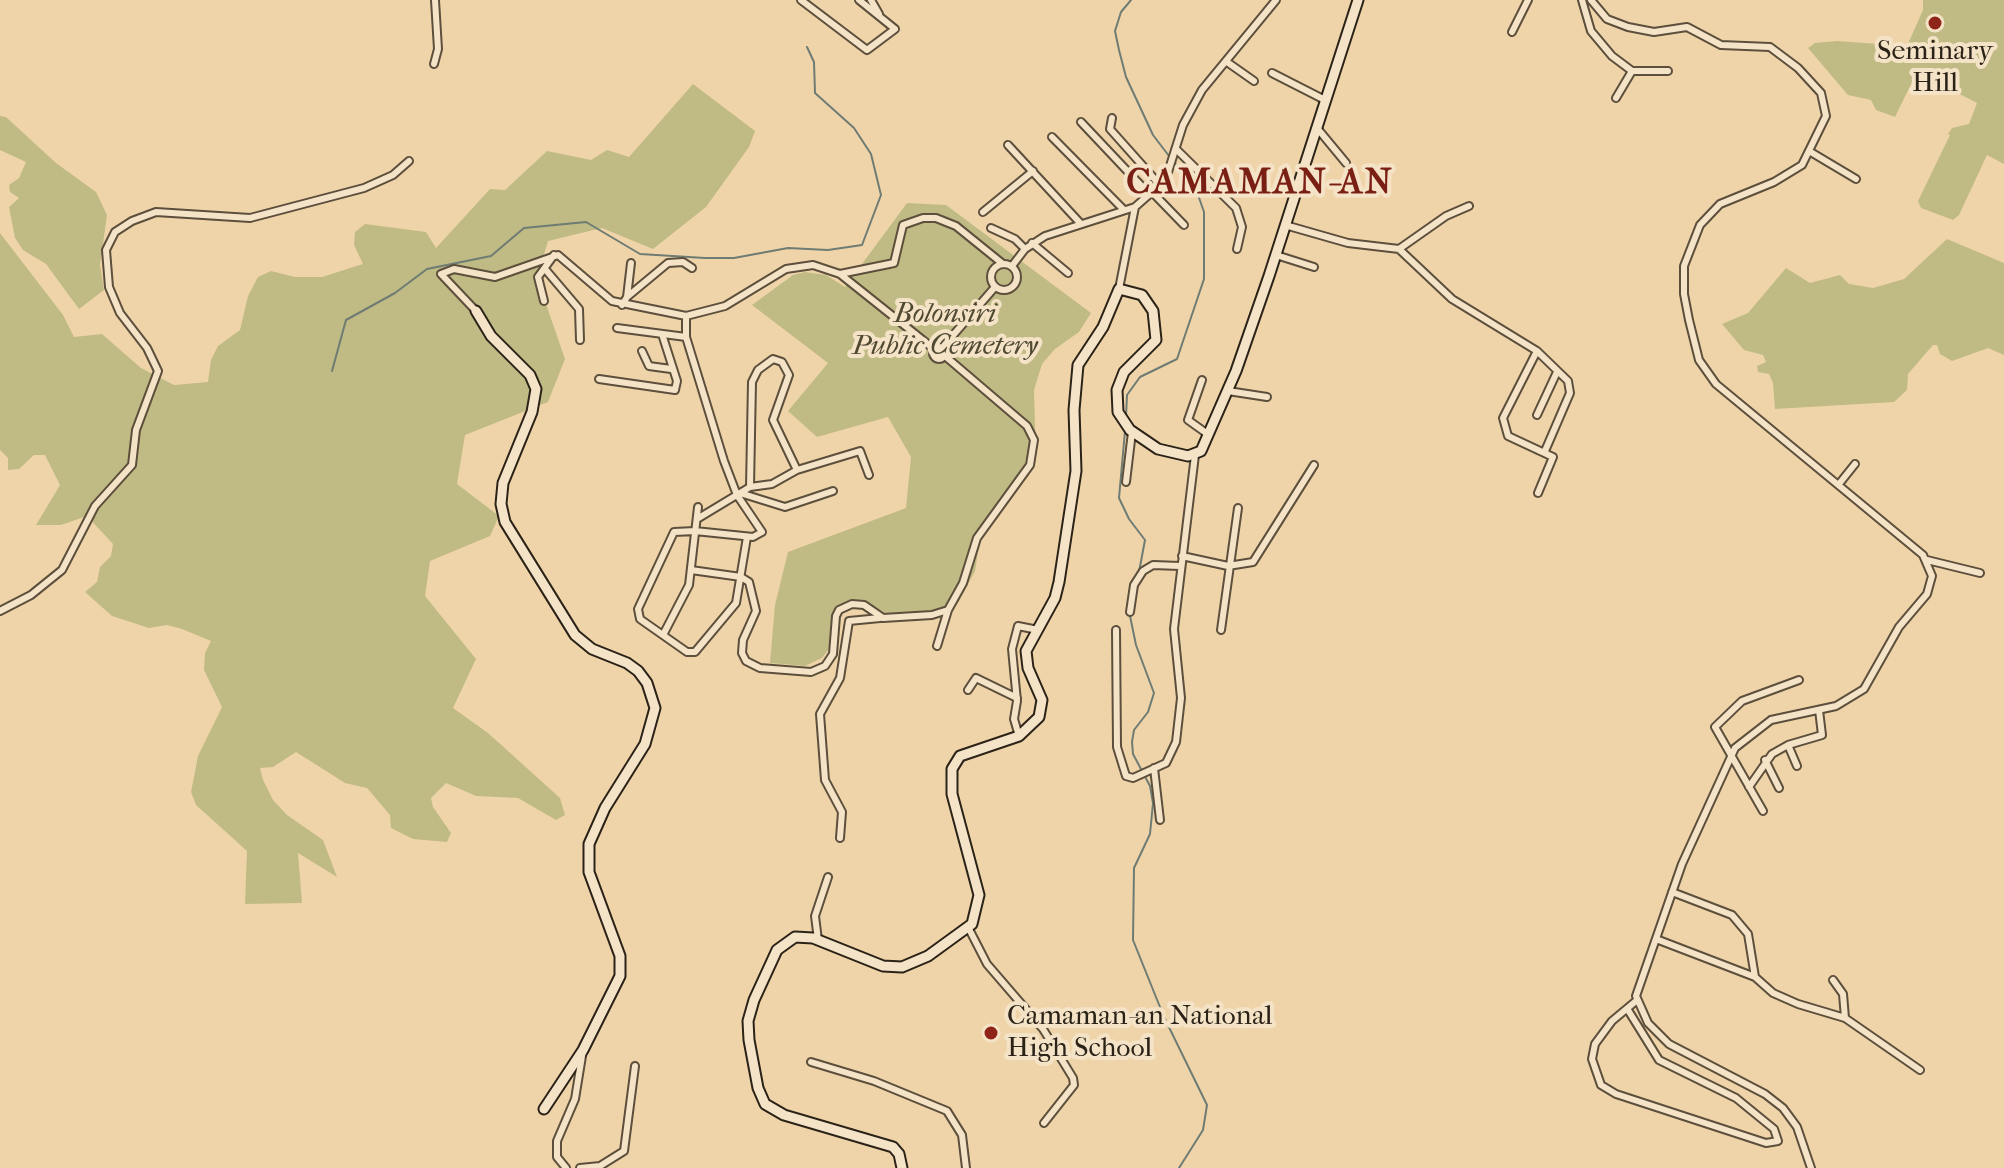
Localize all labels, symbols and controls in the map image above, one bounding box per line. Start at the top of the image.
marker: Seminary Hill [1926,14,1944,32]
place label: Seminary Hill [1877,35,1993,101]
district label: CAMAMAN-AN [1126,162,1394,206]
park label: Bolonsiri Public Cemetery [852,298,1038,364]
place label: Camaman-an National High School [1007,1000,1273,1066]
marker: Camaman-an National High School [982,1024,1000,1042]

